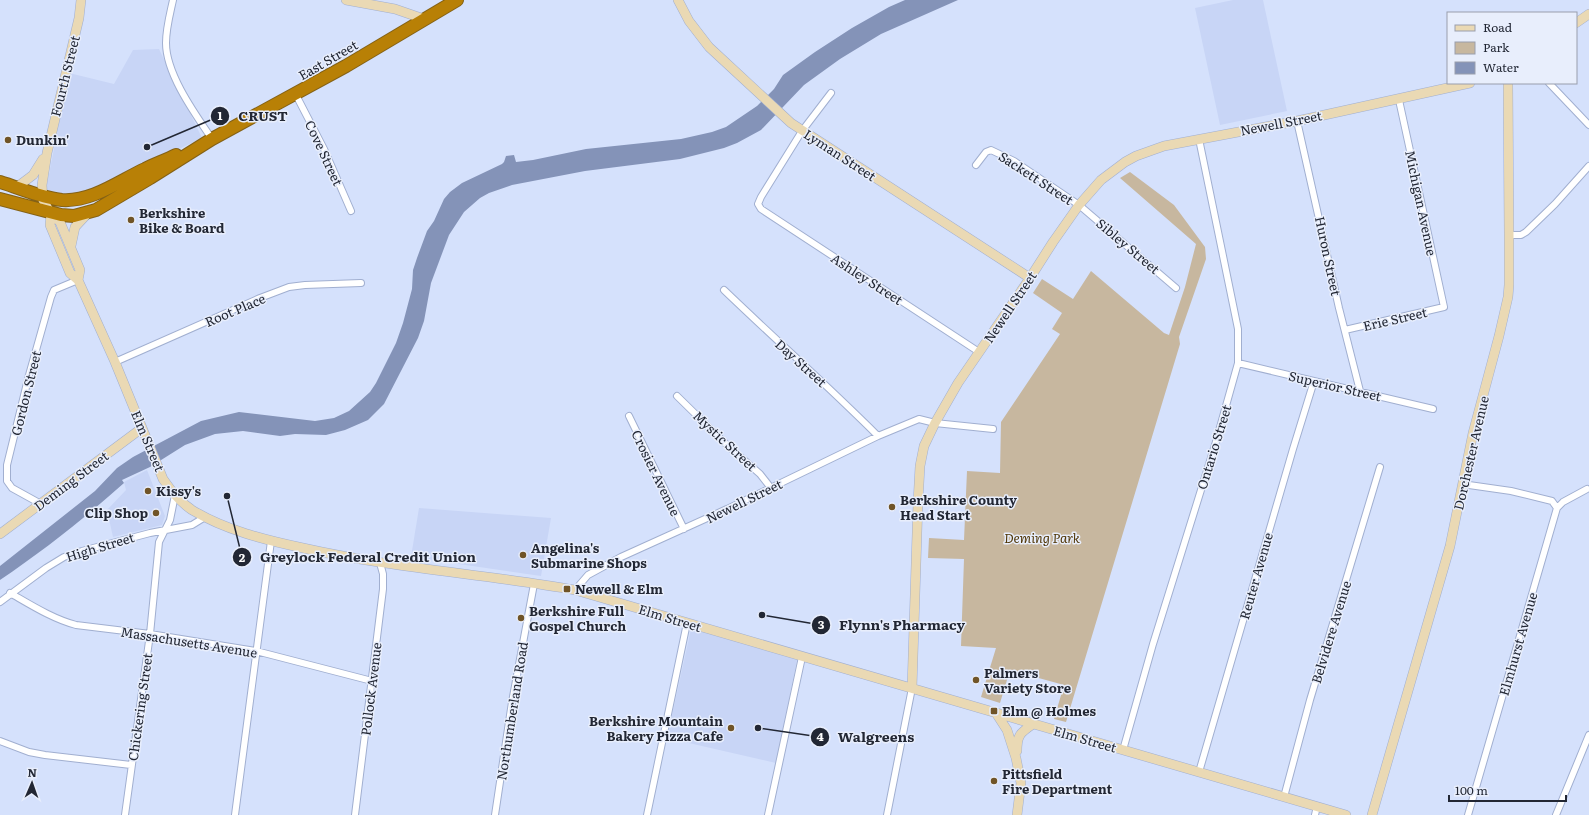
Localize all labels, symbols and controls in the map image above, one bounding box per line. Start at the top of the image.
legend [1447,12,1577,84]
text: Road [1483,18,1513,36]
street label: Fourth Street [45,33,84,118]
street label: East Street [294,34,362,84]
text: Park [1483,38,1510,56]
text: Water [1483,58,1519,76]
callout: CRUST [210,103,296,129]
text: CRUST [238,105,288,125]
street label: Newell Street [1238,105,1324,140]
text: 1 [218,106,223,124]
street label: Cove Street [301,117,348,189]
street label: Lyman Street [800,124,881,186]
place label: Dunkin' [16,130,69,149]
marker: Dunkin' [3,135,13,145]
street label: Sackett Street [995,146,1078,209]
street label: Michigan Avenue [1401,148,1442,258]
place label: Berkshire Bike & Board [139,203,225,237]
street label: Sibley Street [1092,213,1165,278]
street label: Huron Street [1311,214,1346,298]
marker: Berkshire Bike & Board [126,215,136,225]
street label: Ashley Street [828,248,907,309]
street label: Newell Street [979,266,1041,346]
street label: Root Place [202,288,268,331]
street label: Erie Street [1361,302,1430,335]
street label: Day Street [771,334,832,391]
street label: Gordon Street [6,348,45,437]
street label: Superior Street [1287,366,1384,406]
street label: Dorchester Avenue [1448,394,1493,512]
street label: Ontario Street [1192,401,1236,492]
street label: Mystic Street [689,406,762,476]
street label: Elm Street [127,407,170,475]
street label: Crosier Avenue [627,426,686,519]
street label: Deming Street [29,446,113,515]
street label: Newell Street [702,474,786,527]
place label: Kissy's [156,481,202,500]
marker: Kissy's [143,486,153,496]
place label: Berkshire County Head Start [900,490,1017,524]
marker: Berkshire County Head Start [887,502,897,512]
place label: Clip Shop [85,503,148,522]
marker: Clip Shop [151,508,161,518]
street label: High Street [63,527,137,566]
park label: Deming Park [1004,528,1081,547]
street label: Reuter Avenue [1234,530,1277,622]
place label: Angelina's Submarine Shops [531,538,647,572]
callout: Greylock Federal Credit Union [232,544,484,570]
text: Greylock Federal Credit Union [260,546,476,566]
text: 2 [239,548,246,566]
marker: Angelina's Submarine Shops [518,550,528,560]
street label: Belvidere Avenue [1306,578,1355,686]
place label: Newell & Elm [575,579,663,598]
marker: Newell & Elm [562,584,572,594]
street label: Elmhurst Avenue [1494,590,1541,698]
street label: Elm Street [636,599,705,636]
place label: Berkshire Full Gospel Church [529,601,626,635]
callout: Flynn's Pharmacy [811,612,974,638]
marker: Berkshire Full Gospel Church [516,613,526,623]
text: Flynn's Pharmacy [839,614,966,634]
text: 3 [818,615,825,633]
street label: Massachusetts Avenue [119,621,259,662]
street label: Northumberland Road [491,640,532,782]
street label: Pollock Avenue [355,641,386,737]
street label: Chickering Street [123,651,157,762]
place label: Palmers Variety Store [984,663,1071,697]
marker: Palmers Variety Store [971,675,981,685]
place label: Elm @ Holmes [1002,701,1096,720]
marker: Elm @ Holmes [989,706,999,716]
place label: Berkshire Mountain Bakery Pizza Cafe [589,711,723,745]
street label: Elm Street [1051,720,1120,757]
marker: Berkshire Mountain Bakery Pizza Cafe [726,723,736,733]
callout: Walgreens [810,724,922,750]
text: Walgreens [838,726,914,746]
text: 4 [816,727,824,745]
north arrow [12,763,52,803]
text: N [27,764,37,780]
place label: Pittsfield Fire Department [1002,764,1112,798]
marker: Pittsfield Fire Department [989,776,999,786]
scale bar [1449,777,1566,803]
text: 100 m [1455,781,1488,799]

